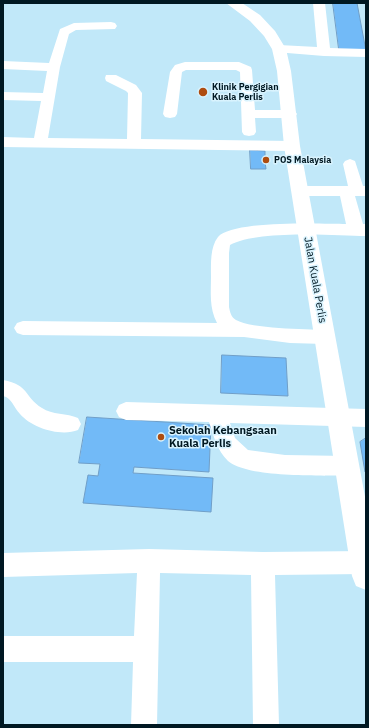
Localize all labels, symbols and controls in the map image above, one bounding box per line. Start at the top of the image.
place label: Klinik Pergigian Kuala Perlis [212,82,279,103]
marker: Klinik Pergigian Kuala Perlis [197,86,209,98]
marker: POS Malaysia [261,155,271,165]
place label: POS Malaysia [274,155,331,165]
street label: Jalan Kuala Perlis [301,236,329,324]
place label: Sekolah Kebangsaan Kuala Perlis [169,424,277,450]
marker: Sekolah Kebangsaan Kuala Perlis [156,432,166,442]

